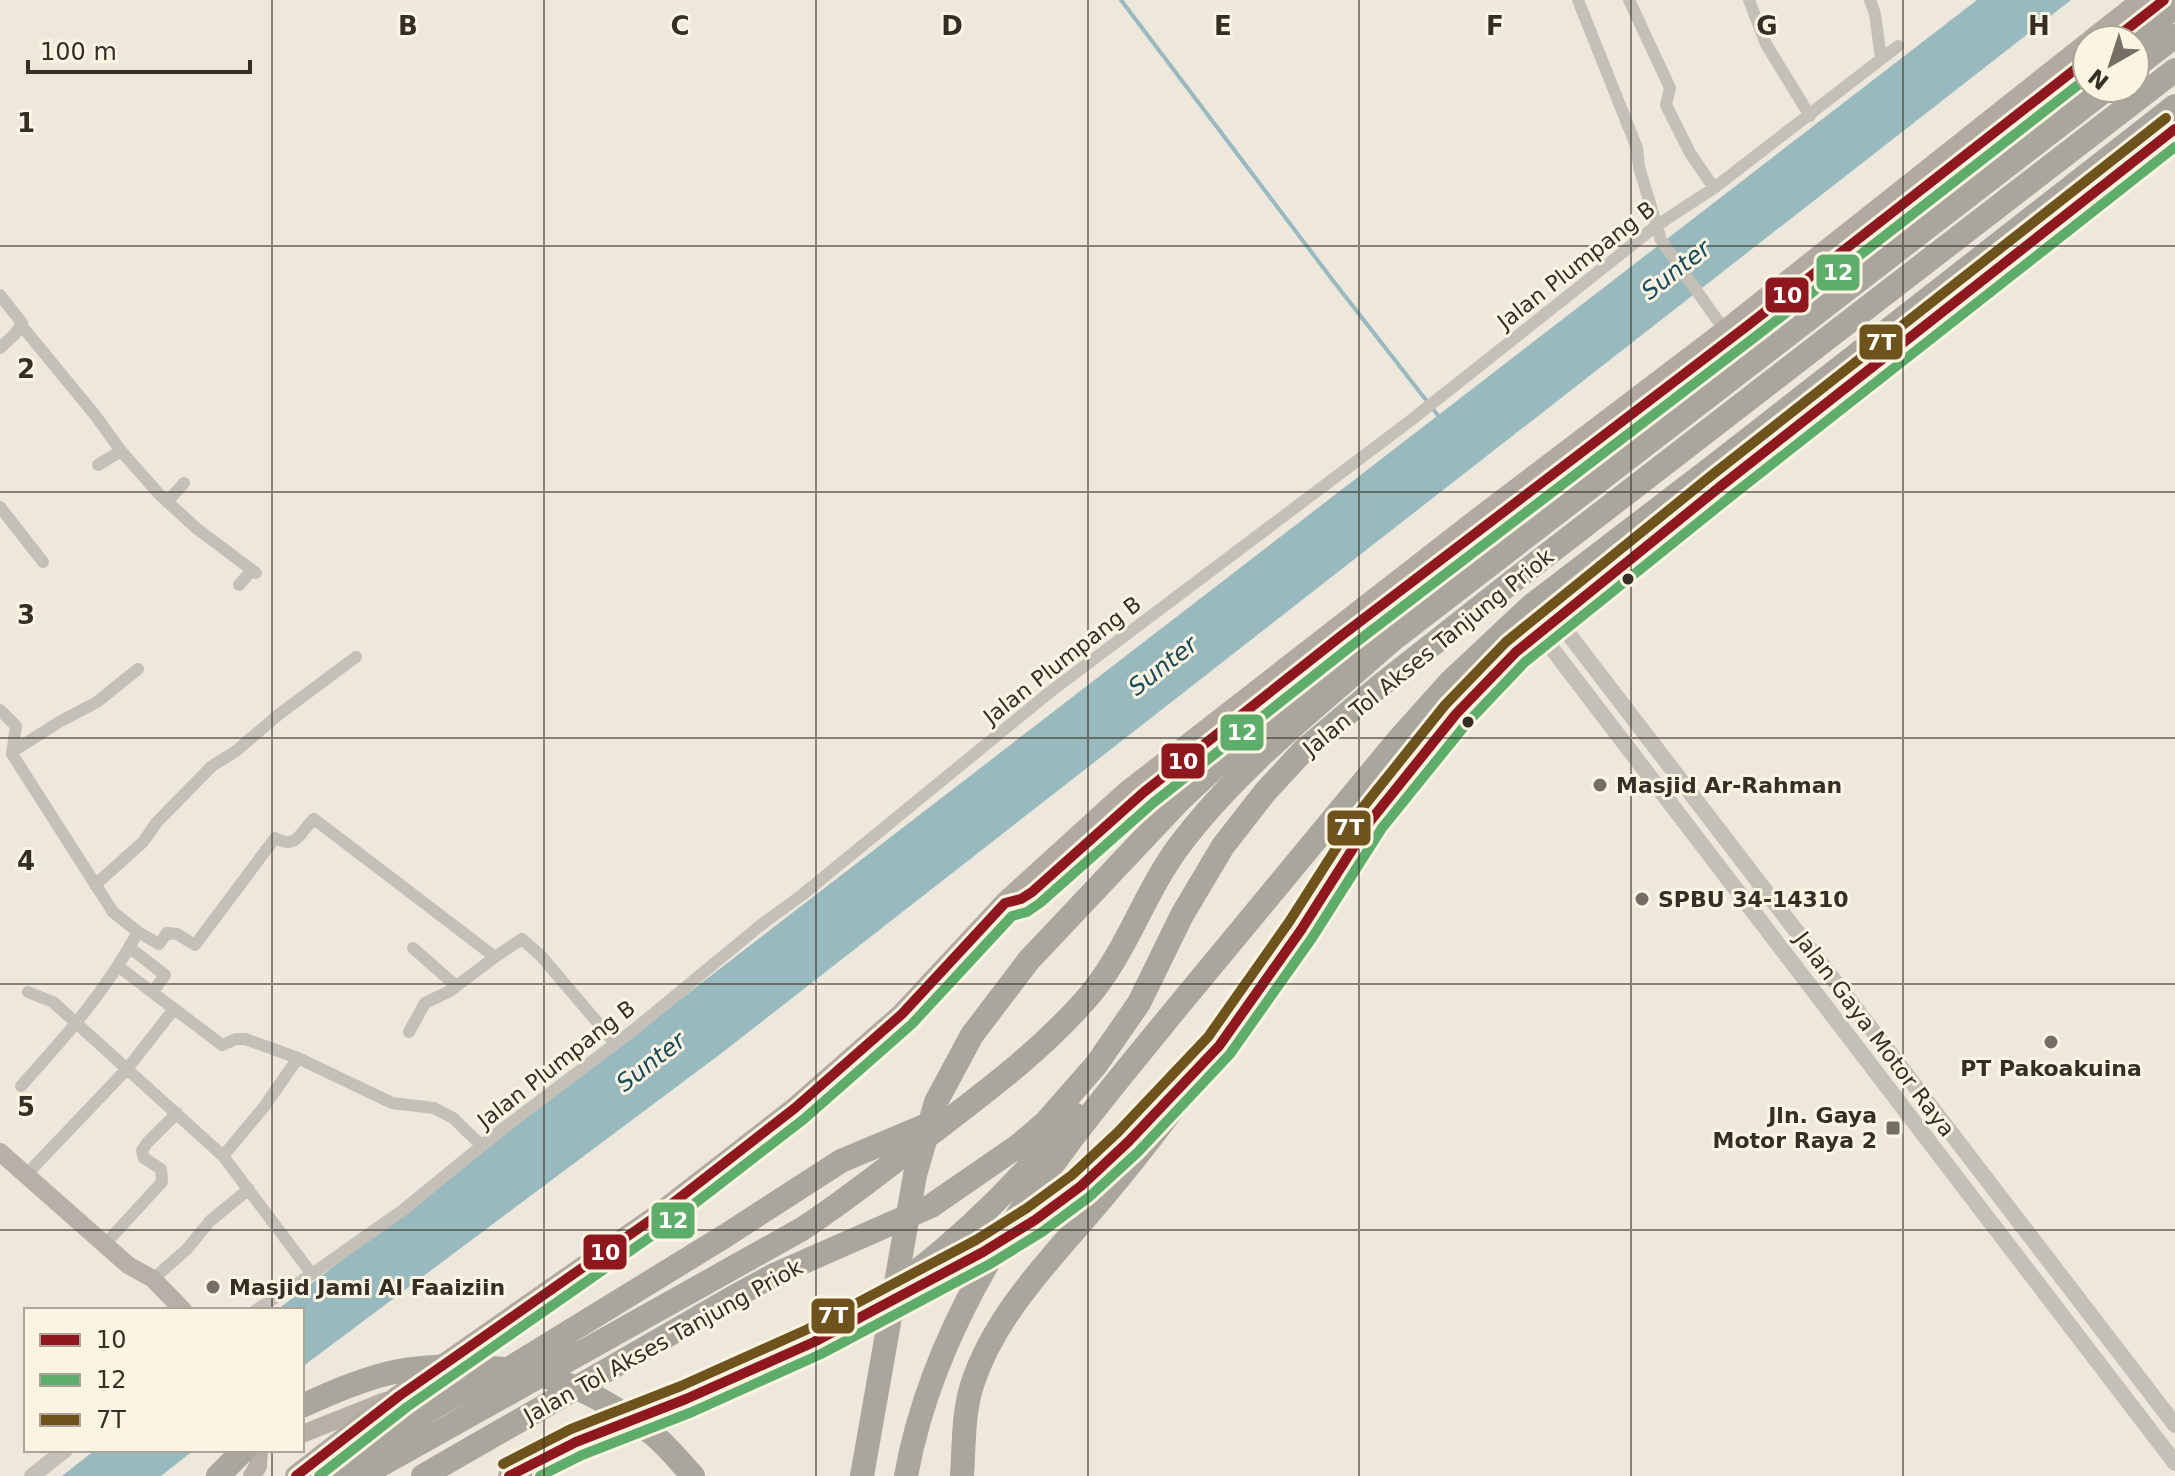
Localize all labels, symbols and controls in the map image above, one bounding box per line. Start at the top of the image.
text: B [398,11,418,41]
text: C [670,11,690,41]
text: D [941,11,963,41]
text: E [1214,11,1232,41]
text: F [1486,11,1504,41]
text: G [1756,11,1778,41]
text: H [2028,11,2050,41]
scale bar [28,24,250,74]
north arrow [2071,24,2151,104]
text: 100 m [40,38,117,66]
text: N [2084,64,2114,95]
text: 1 [17,108,35,138]
street label: Jalan Plumpang B [1491,196,1660,336]
water label: Sunter [1636,233,1718,306]
line badge: 12 [1815,253,1861,292]
text: 12 [1823,260,1853,285]
line badge: 10 [1764,276,1810,314]
text: 10 [1772,283,1802,308]
line badge: 7T [1858,323,1904,361]
text: 7T [1866,330,1896,355]
text: 2 [17,354,35,384]
street label: Jalan Tol Akses Tanjung Priok [1297,544,1559,762]
unlabelled marker [1620,571,1636,587]
street label: Jalan Plumpang B [977,591,1146,731]
text: 3 [17,600,35,630]
water label: Sunter [1123,629,1205,702]
line badge: 12 [1219,713,1265,752]
unlabelled marker [1460,714,1476,730]
text: 12 [1227,720,1257,745]
line badge: 10 [1160,742,1206,780]
text: 10 [1168,749,1198,774]
place label: Masjid Ar-Rahman [1616,773,1842,798]
marker: Masjid Ar-Rahman [1591,776,1609,794]
line badge: 7T [1326,809,1372,847]
text: 7T [1334,815,1364,840]
text: 4 [17,846,35,876]
place label: SPBU 34-14310 [1658,887,1849,912]
marker: SPBU 34-14310 [1633,890,1651,908]
street label: Jalan Gaya Motor Raya [1788,925,1960,1142]
street label: Jalan Plumpang B [471,995,640,1135]
water label: Sunter [611,1025,693,1098]
marker: PT Pakoakuina [2042,1033,2060,1051]
place label: PT Pakoakuina [1960,1056,2142,1081]
text: 5 [17,1092,35,1122]
place label: Jln. Gaya Motor Raya 2 [1713,1103,1877,1153]
marker: Jln. Gaya Motor Raya 2 [1884,1119,1902,1137]
line badge: 12 [650,1201,696,1240]
text: 12 [658,1208,688,1233]
line badge: 10 [582,1233,628,1271]
text: 10 [590,1240,620,1265]
street label: Jalan Tol Akses Tanjung Priok [518,1254,807,1430]
place label: Masjid Jami Al Faaiziin [229,1275,505,1300]
marker: Masjid Jami Al Faaiziin [204,1278,222,1296]
line badge: 7T [810,1297,856,1335]
text: 7T [818,1303,848,1328]
legend [24,1308,304,1452]
text: 10 [96,1326,127,1354]
text: 12 [96,1366,127,1394]
text: 7T [96,1406,126,1434]

